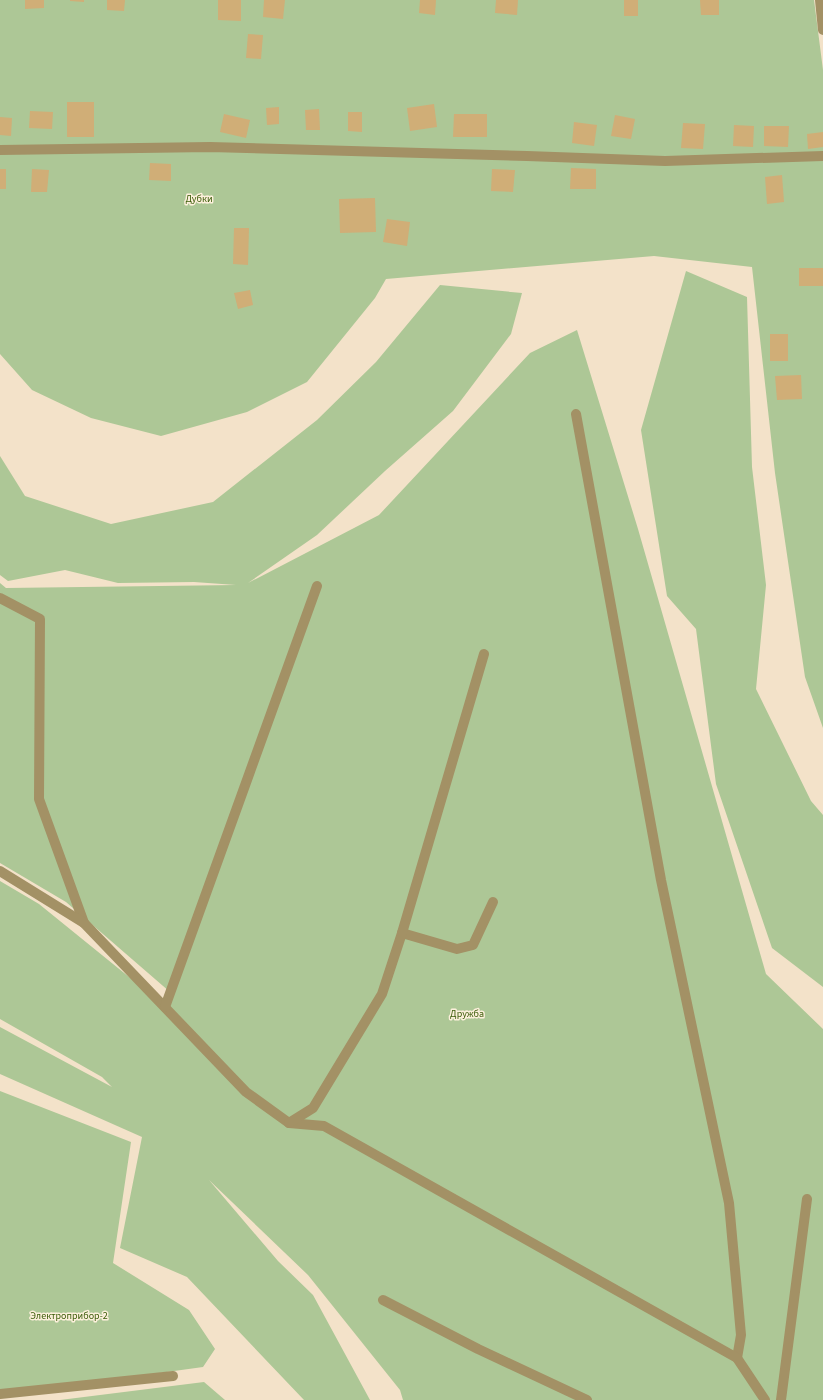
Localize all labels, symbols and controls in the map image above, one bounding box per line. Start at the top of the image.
park label: Дубки [185,192,213,206]
park label: Дружба [450,1007,484,1021]
park label: Электроприбор-2 [30,1309,108,1323]

